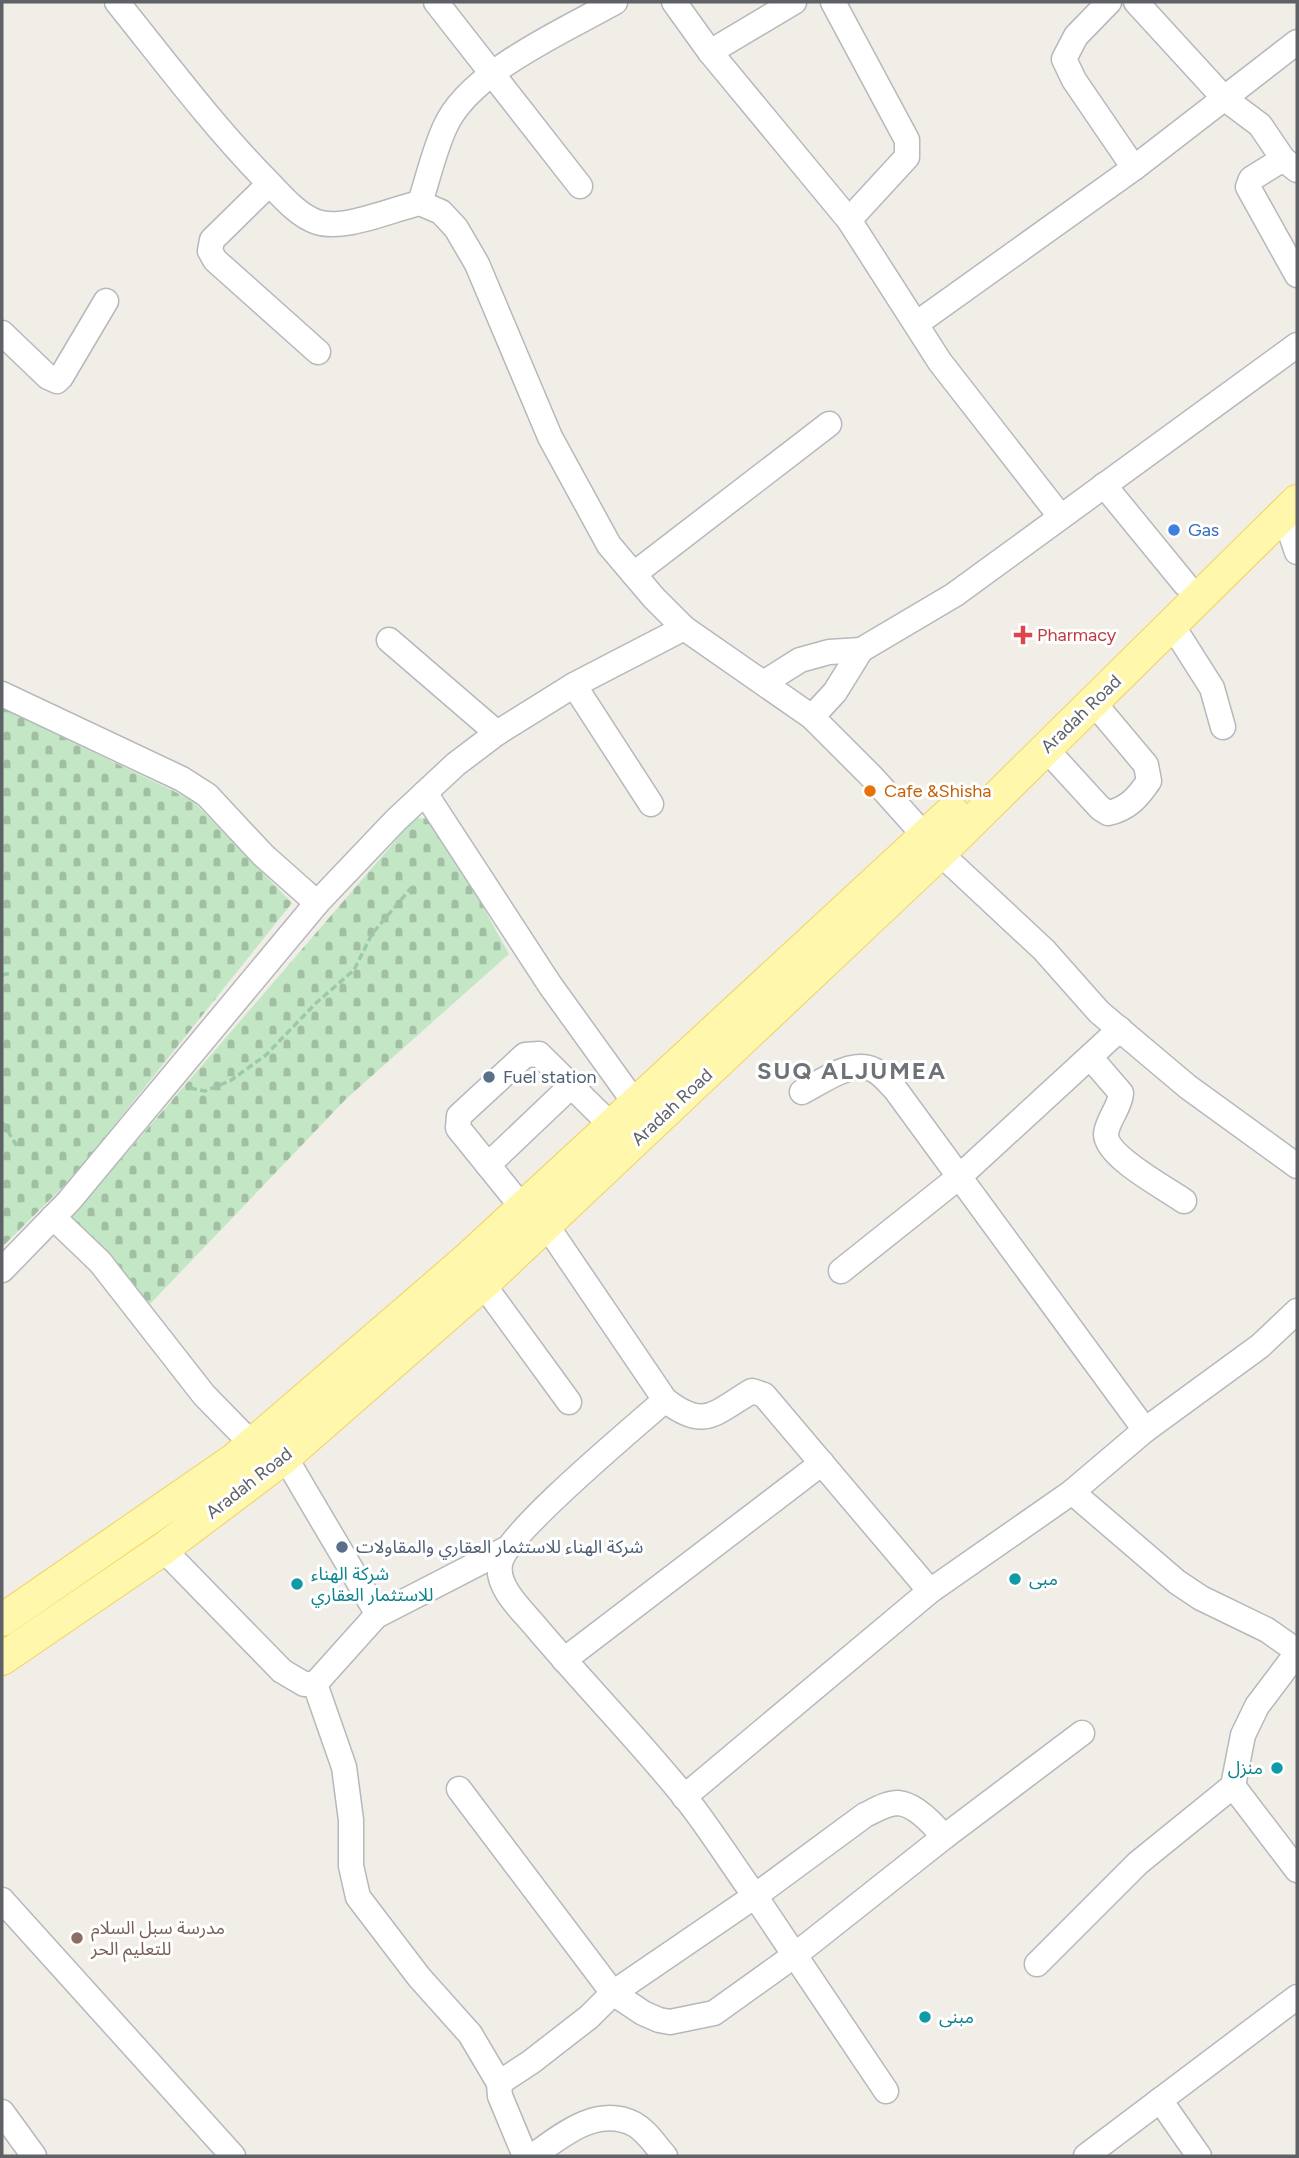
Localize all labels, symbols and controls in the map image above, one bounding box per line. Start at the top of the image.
place label: Gas [1188,519,1219,541]
marker: Gas [1166,522,1182,538]
place label: Pharmacy [1037,624,1117,646]
marker: Pharmacy [1015,627,1031,643]
street label: Aradah Road [1036,670,1126,758]
place label: Cafe &Shisha [884,780,992,802]
marker: Cafe &Shisha [862,783,878,799]
district label: SUQ ALJUMEA [757,1056,947,1085]
street label: Aradah Road [627,1064,717,1150]
place label: Fuel station [503,1066,597,1088]
marker: Fuel station [481,1069,497,1085]
street label: Aradah Road [202,1443,296,1523]
place label: شركة الهناء للاستثمار العقاري والمقاولات [356,1536,643,1560]
marker: شركة الهناء للاستثمار العقاري والمقاولات [334,1539,350,1555]
place label: شركة الهناء للاستثمار العقاري [311,1563,433,1608]
place label: مبى [1029,1568,1058,1590]
marker: مبى [1007,1571,1023,1587]
marker: شركة الهناء للاستثمار العقاري [289,1576,305,1592]
place label: منزل [1228,1757,1263,1779]
marker: منزل [1269,1760,1285,1776]
place label: مدرسة سبل السلام للتعليم الحر [90,1917,225,1962]
marker: مدرسة سبل السلام للتعليم الحر [69,1930,85,1946]
place label: مبنى [939,2006,974,2028]
marker: مبنى [917,2009,933,2025]

